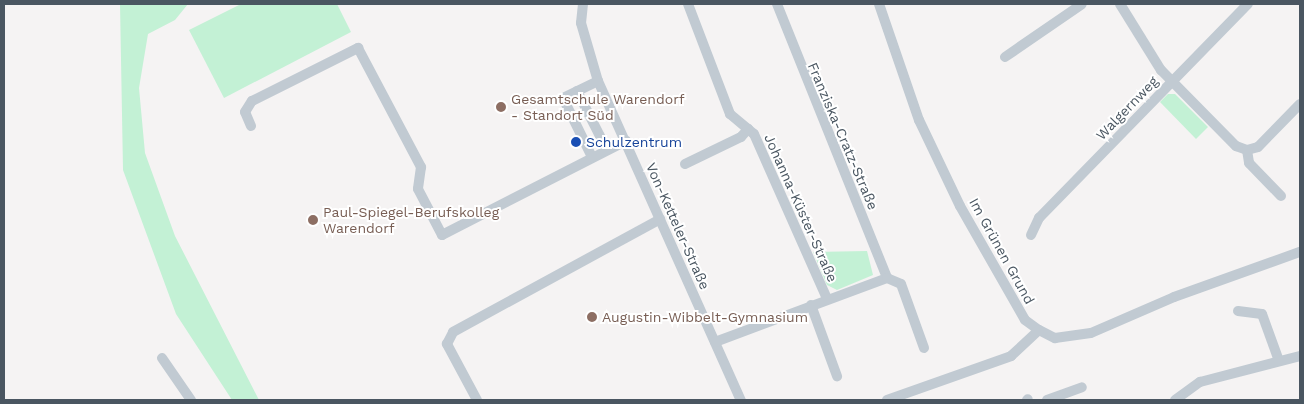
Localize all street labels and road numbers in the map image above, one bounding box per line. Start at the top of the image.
street label: Franziska-Cratz-Straße [804,60,882,212]
street label: Walgernweg [1093,73,1161,143]
street label: Johanna-Küster-Straße [761,131,841,285]
street label: Von-Ketteler-Straße [642,160,714,292]
street label: Im Grünen Grund [966,195,1038,307]

